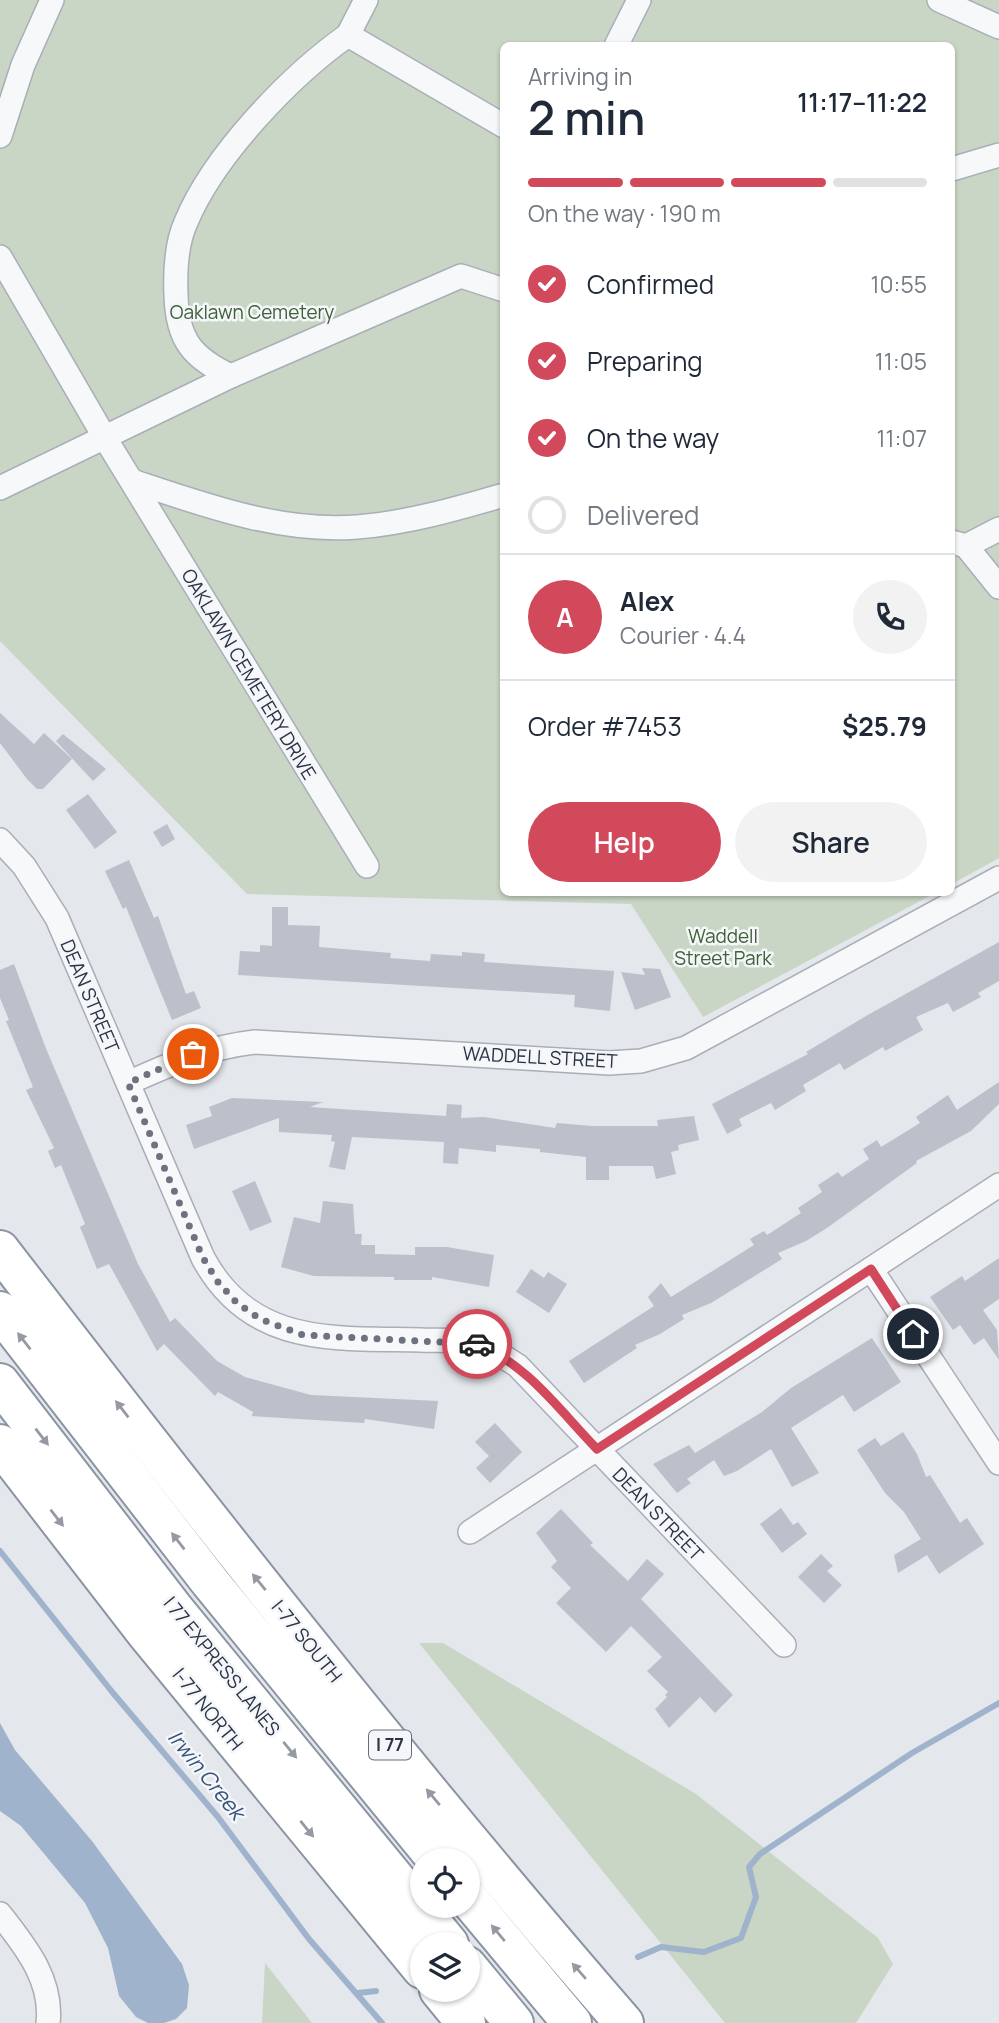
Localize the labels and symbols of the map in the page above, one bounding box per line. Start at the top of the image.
park label: Oaklawn Cemetery [170,299,334,325]
street label: OAKLAWN CEMETERY DRIVE [176,564,322,784]
park label: Waddell Street Park [674,923,772,971]
street label: DEAN STREET [55,935,126,1057]
pin [163,1024,223,1084]
street label: WADDELL STREET [462,1040,619,1074]
pin [883,1304,943,1364]
courier [442,1309,512,1379]
one-way arrow [16,1333,31,1351]
one-way arrow [115,1400,130,1418]
one-way arrow [34,1428,49,1446]
street label: DEAN STREET [607,1462,710,1567]
one-way arrow [49,1508,64,1526]
one-way arrow [170,1532,185,1550]
one-way arrow [252,1573,267,1591]
street label: I 77 EXPRESS LANES [158,1591,286,1741]
street label: I-77 SOUTH [266,1594,348,1688]
street label: I-77 NORTH [167,1662,249,1756]
water label: Irwin Creek [162,1724,253,1827]
road number: I 77 [369,1730,411,1760]
one-way arrow [282,1741,297,1758]
one-way arrow [425,1789,440,1807]
one-way arrow [299,1819,314,1837]
one-way arrow [491,1925,506,1942]
one-way arrow [572,1963,587,1980]

